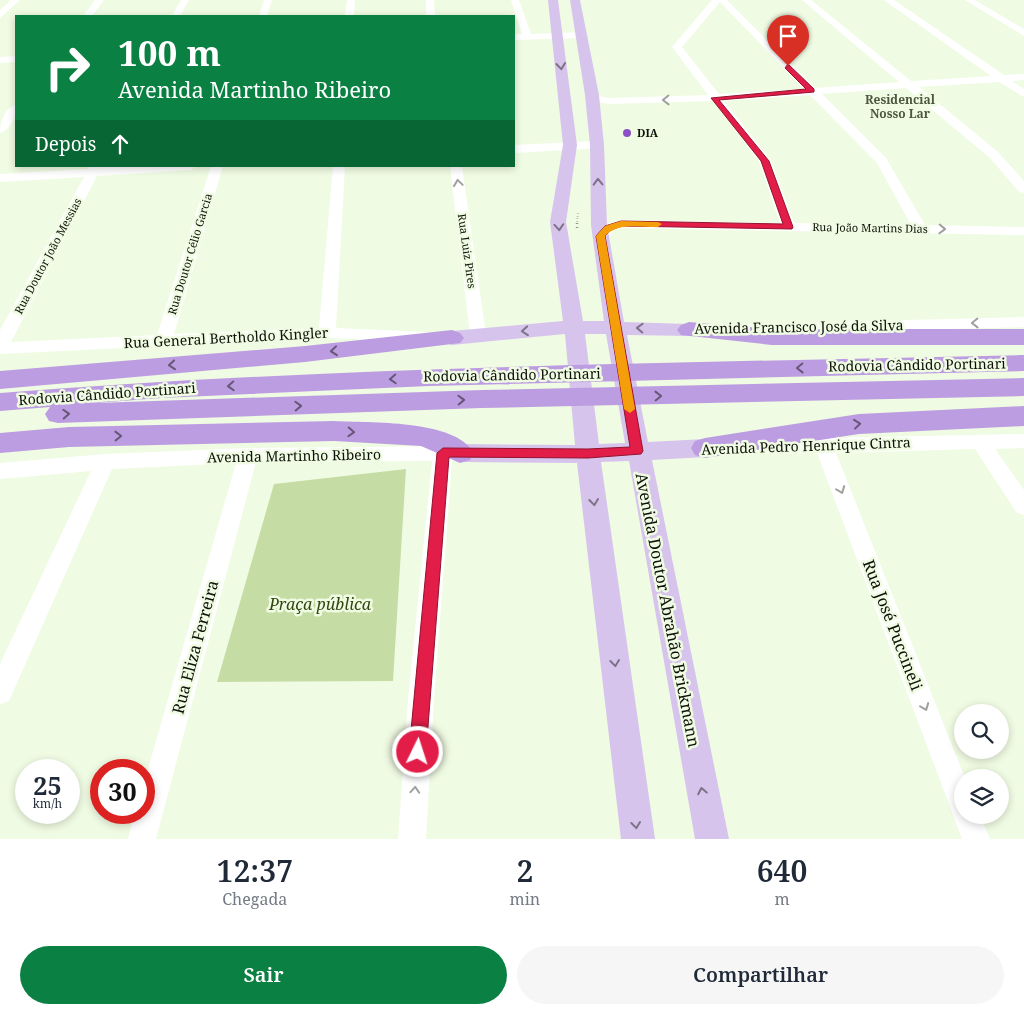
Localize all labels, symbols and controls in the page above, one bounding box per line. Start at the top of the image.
pin [767,15,809,66]
icon: arrive [774,22,802,50]
text: 100 m [118,29,221,76]
icon: right [35,35,100,100]
one-way arrow [555,62,566,70]
text: Avenida Martinho Ribeiro [118,74,391,104]
district label: Residencial Nosso Lar [865,91,936,122]
one-way arrow [661,94,669,105]
place label: DIA [637,125,659,140]
marker: DIA [621,127,633,139]
icon: ahead [106,130,134,158]
text: Depois [35,131,96,157]
one-way arrow [593,177,603,185]
one-way arrow [453,179,464,187]
street label: Rua Doutor Célio Garcia [164,191,215,316]
street label: Rua Doutor João Messias [11,195,85,316]
street label: Rua Luiz Pires [455,213,480,289]
street label: Rua João Martins Dias [812,219,928,236]
one-way arrow [553,223,564,231]
one-way arrow [938,224,946,234]
street label: Avenida Francisco José da Silva [694,315,904,338]
one-way arrow [971,318,979,328]
street label: Rua General Bertholdo Kingler [123,323,329,352]
one-way arrow [636,323,644,333]
one-way arrow [520,326,528,337]
one-way arrow [330,345,338,356]
street label: Rodovia Cândido Portinari [828,353,1006,376]
one-way arrow [168,359,176,370]
street label: Rodovia Cândido Portinari [423,363,601,386]
one-way arrow [796,363,804,373]
one-way arrow [389,373,397,384]
street label: Rodovia Cândido Portinari [18,378,197,409]
one-way arrow [226,381,234,391]
one-way arrow [654,390,662,401]
one-way arrow [458,395,465,405]
one-way arrow [295,400,303,411]
one-way arrow [62,409,70,419]
one-way arrow [853,419,861,430]
one-way arrow [347,426,355,437]
one-way arrow [115,431,123,441]
street label: Avenida Pedro Henrique Cintra [701,432,911,459]
street label: Avenida Martinho Ribeiro [207,444,381,467]
street label: Avenida Doutor Abrahão Brickmann [631,471,705,749]
one-way arrow [835,485,845,494]
one-way arrow [588,499,599,507]
street label: Rua José Puccineli [858,556,928,694]
street label: Rua Eliza Ferreira [167,578,223,716]
park label: Praça pública [268,593,372,615]
one-way arrow [609,660,620,668]
one-way arrow [919,702,929,710]
map controls [954,704,1009,824]
button: search [954,704,1009,759]
position arrow [391,725,443,777]
speed limit sign: 30 [90,759,155,824]
text: 25 [33,768,62,802]
button: layers [954,769,1009,824]
one-way arrow [410,786,421,794]
one-way arrow [698,787,708,796]
text: km/h [33,795,62,812]
one-way arrow [630,821,641,829]
text: 12:37 [217,850,293,891]
text: 2 [516,850,533,891]
text: 640 [757,850,807,891]
text: Chegada [222,888,287,910]
text: min [510,888,540,910]
text: m [775,888,790,910]
button: Sair [20,946,507,1004]
button: Compartilhar [517,946,1004,1004]

